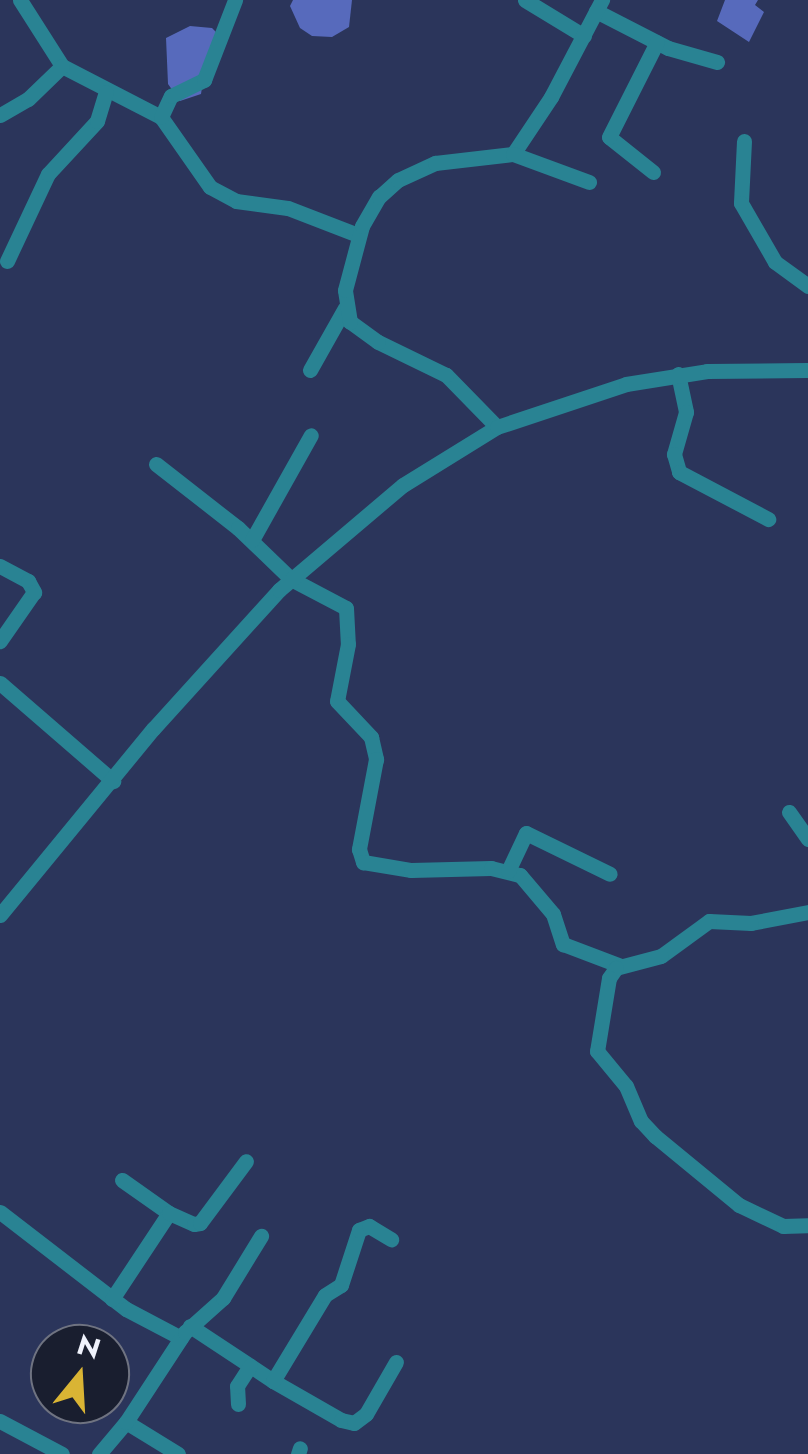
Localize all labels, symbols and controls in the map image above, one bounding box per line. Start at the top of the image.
north arrow [30,1324,130,1424]
text: N [72,1324,106,1370]

